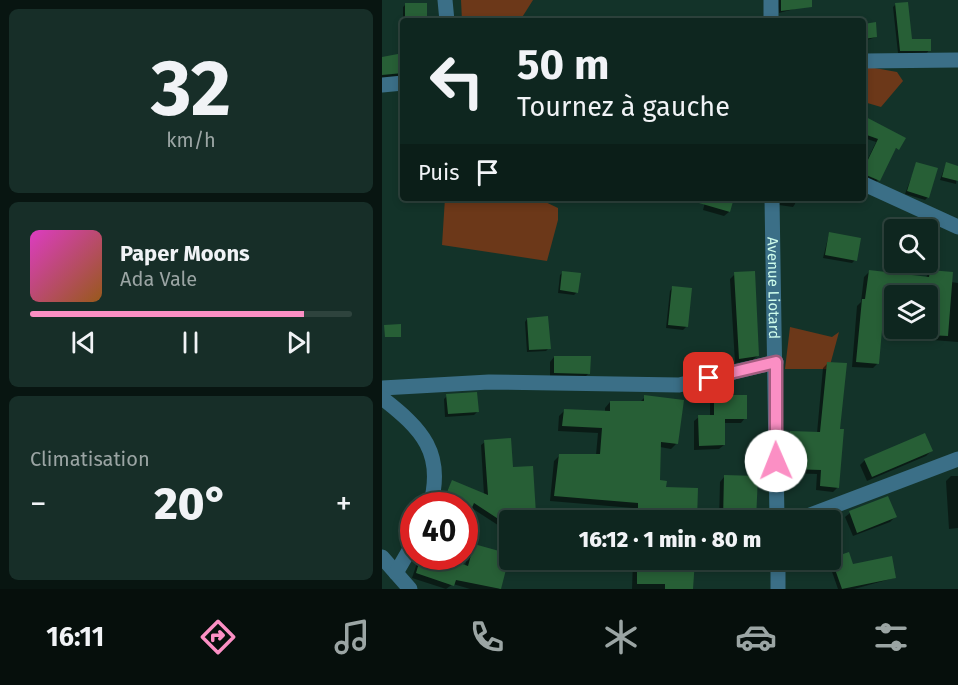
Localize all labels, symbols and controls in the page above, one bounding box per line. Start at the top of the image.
text: 50 m [517,40,610,90]
text: 32 [151,42,231,136]
icon: left [418,42,496,120]
text: Tournez à gauche [517,91,730,123]
text: km/h [166,128,216,152]
icon: arrive [471,156,504,189]
text: Puis [418,159,459,186]
map controls [884,219,938,339]
button: search [884,219,938,273]
street label: Avenue Liotard [764,237,783,339]
text: Paper Moons [120,240,250,267]
text: Ada Vale [120,267,197,291]
button: layers [884,285,938,339]
icon: previous [67,326,100,359]
icon: pause [174,326,207,359]
icon: next [282,326,315,359]
pin [683,352,734,403]
icon: arrive [692,361,725,394]
position arrow [744,429,808,493]
text: Climatisation [30,447,150,471]
text: 20° [154,477,228,531]
text: − [30,484,47,524]
text: + [336,484,352,524]
speed limit sign: 40 [400,492,478,570]
text: 16:12 · 1 min · 80 m [579,526,761,553]
icon: directions [197,616,239,658]
icon: music [331,616,373,658]
icon: phone [466,616,508,658]
icon: climate [600,616,642,658]
icon: car [735,616,777,658]
icon: filters [870,616,912,658]
text: 16:11 [46,621,104,653]

